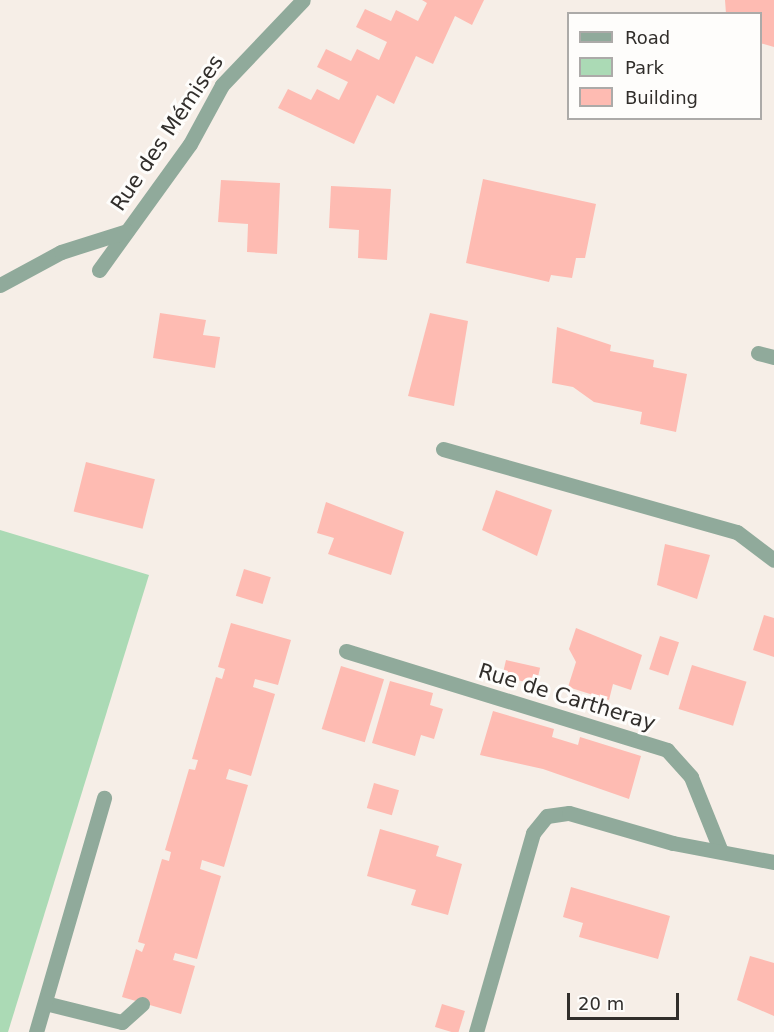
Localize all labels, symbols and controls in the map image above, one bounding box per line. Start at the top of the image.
legend [567,12,762,120]
text: Road [625,27,670,48]
street label: Rue des Mémises [106,50,228,216]
text: Park [625,57,664,78]
text: Building [625,87,698,108]
street label: Rue de Cartheray [475,658,659,736]
scale bar [570,981,682,1019]
text: 20 m [578,993,624,1014]

